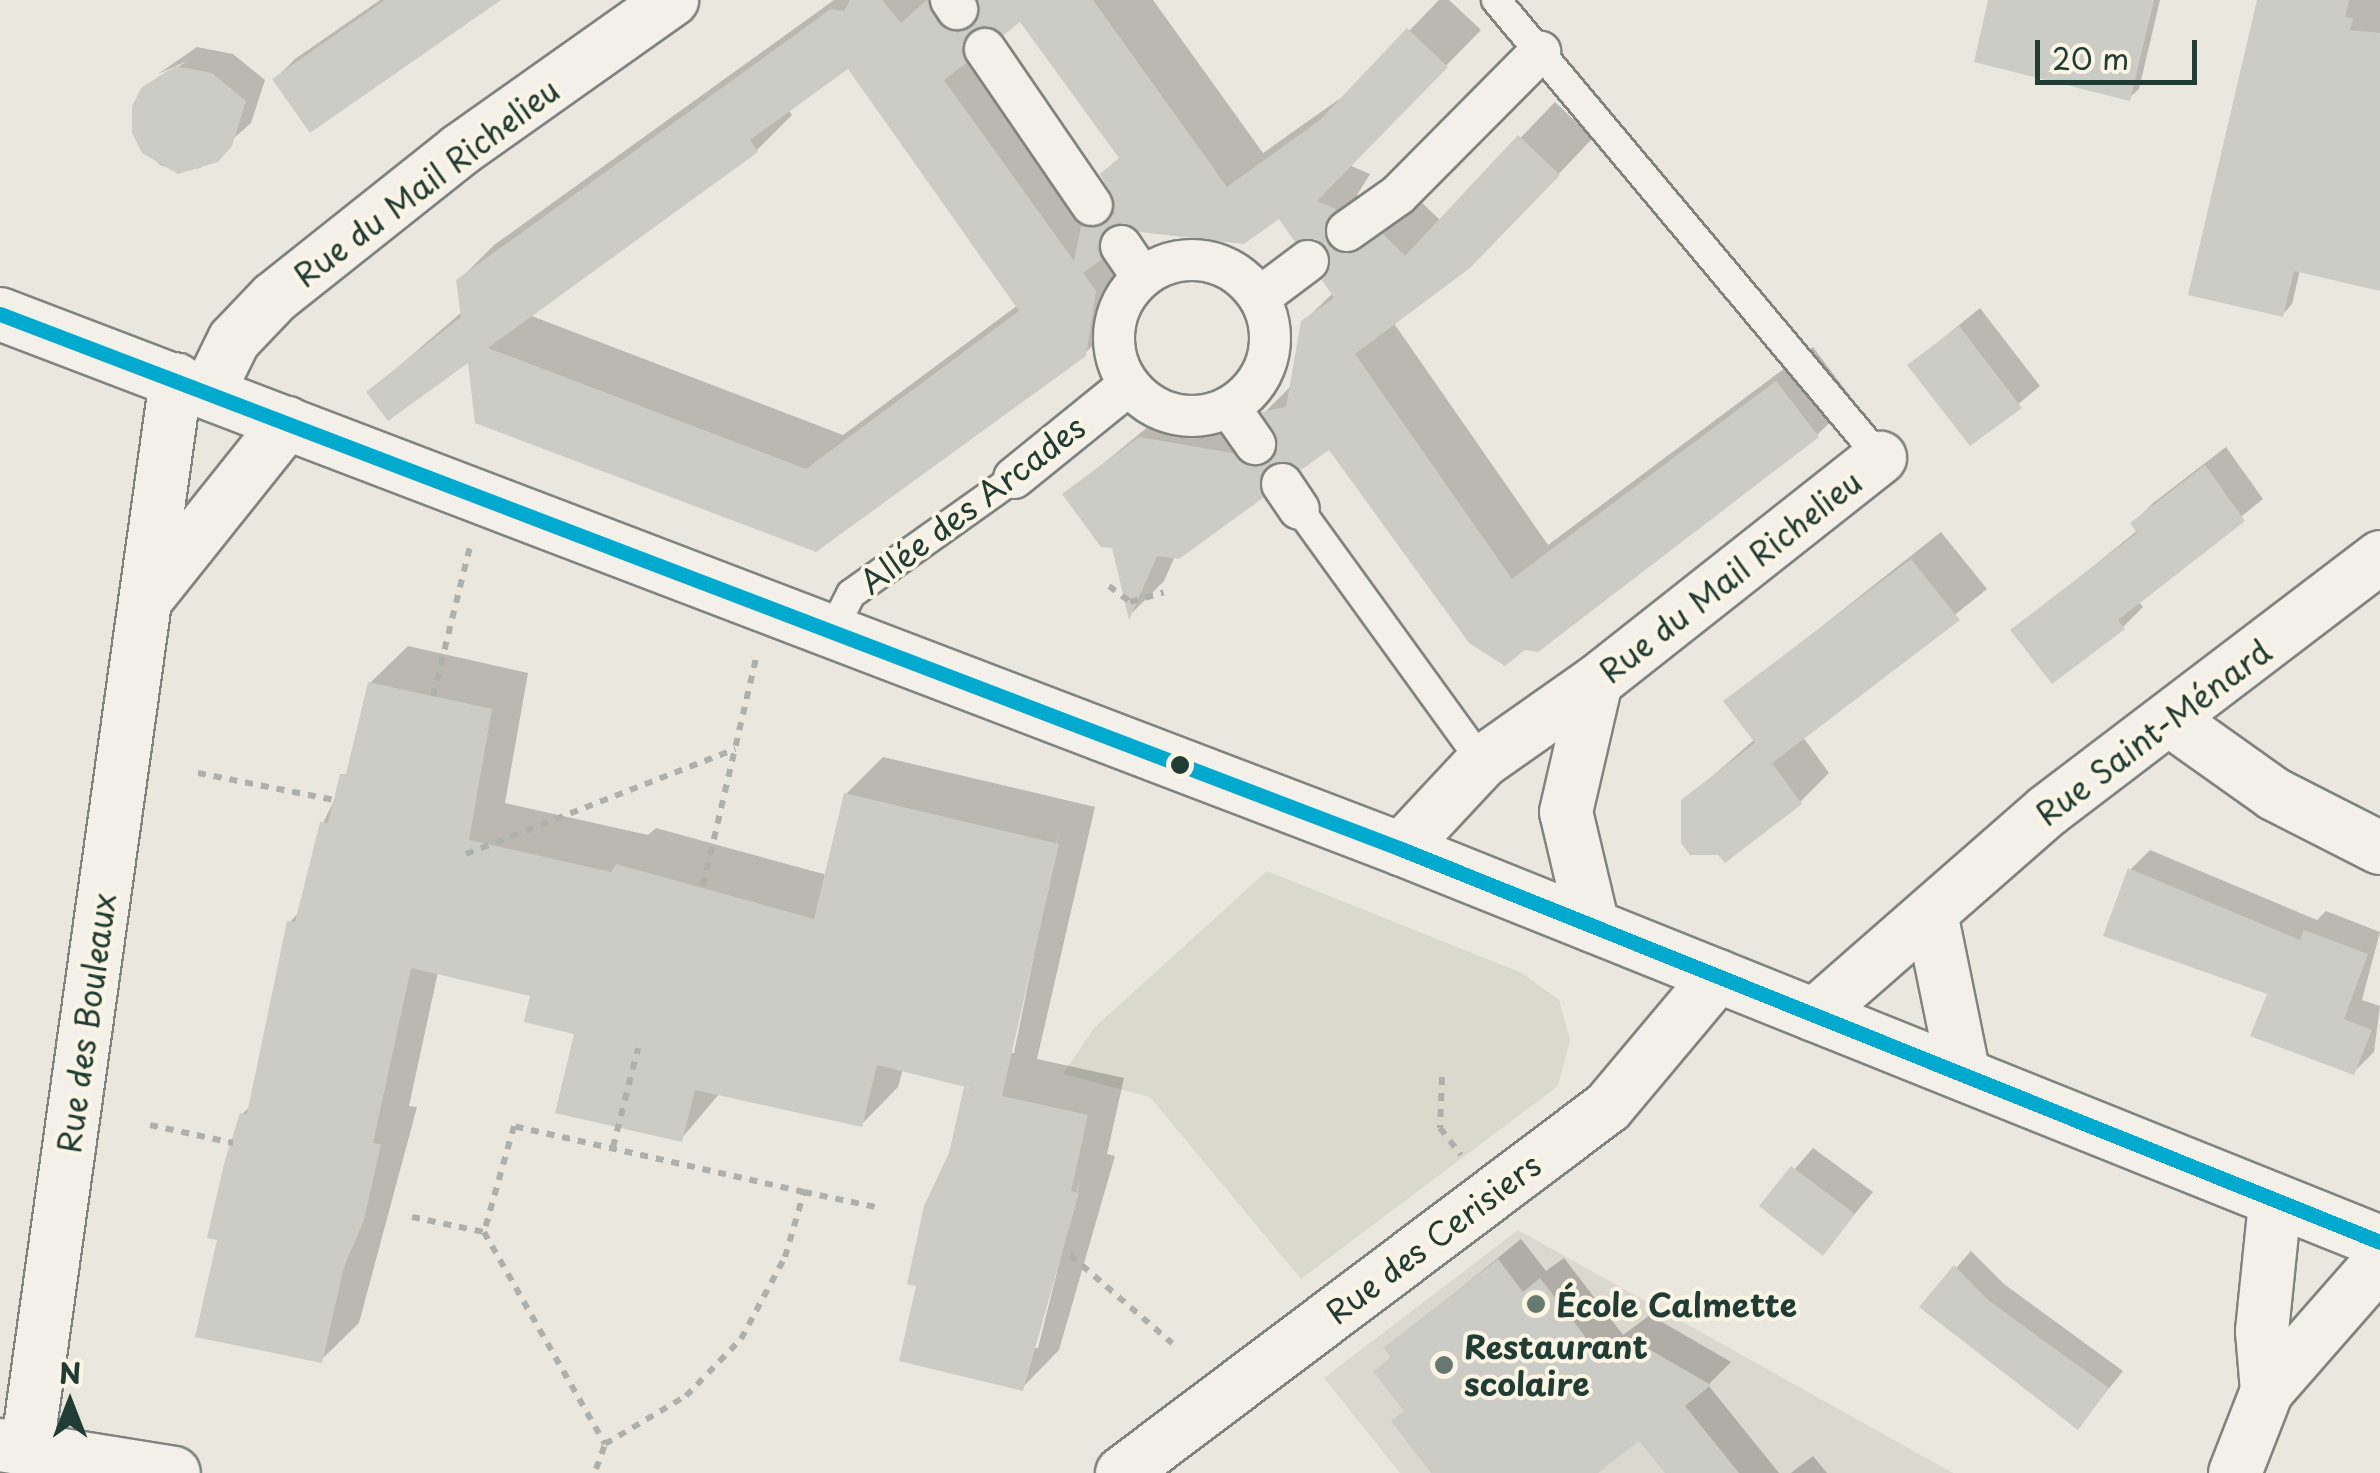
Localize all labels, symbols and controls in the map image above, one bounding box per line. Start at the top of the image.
scale bar [2040,20,2202,82]
text: 20 m [2052,35,2129,80]
street label: Rue du Mail Richelieu [284,68,568,296]
street label: Allée des Arcades [852,407,1092,601]
street label: Rue du Mail Richelieu [1589,460,1871,692]
street label: Rue Saint-Ménard [2027,630,2279,834]
unlabelled marker [1170,755,1190,775]
street label: Rue des Bouleaux [48,887,124,1159]
street label: Rue des Cerisiers [1316,1143,1550,1333]
place label: École Calmette [1556,1285,1797,1323]
marker: École Calmette [1525,1293,1547,1315]
place label: Restaurant scolaire [1464,1328,1648,1403]
text: N [59,1351,81,1394]
north arrow [20,1353,120,1453]
marker: Restaurant scolaire [1433,1354,1455,1376]

